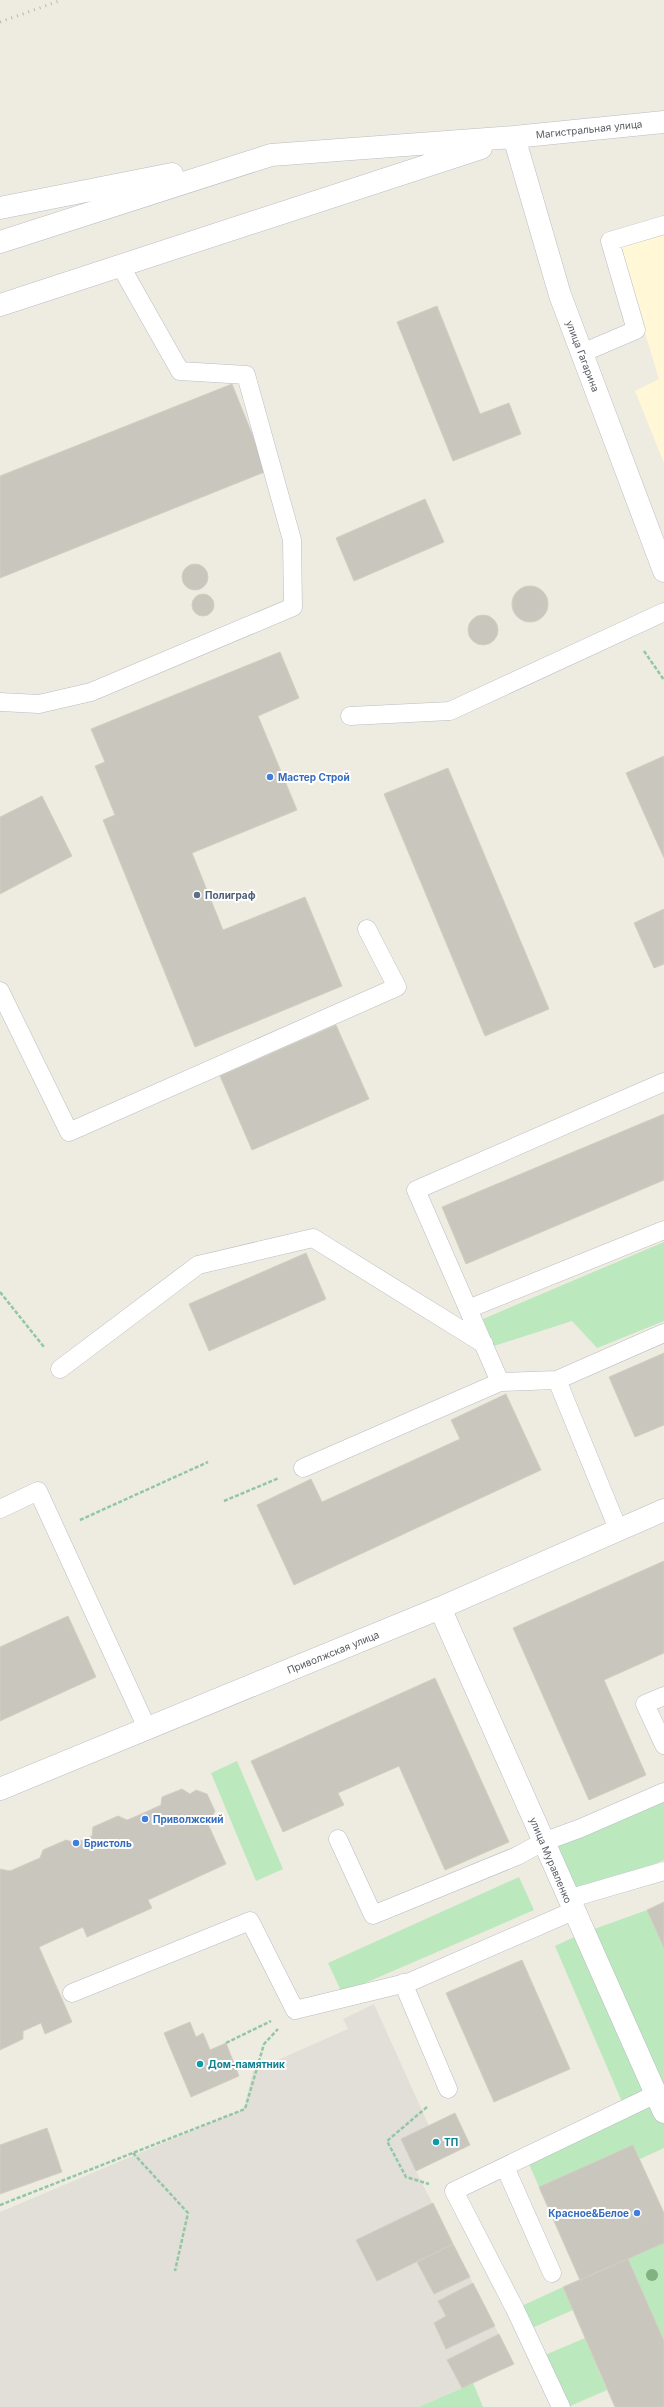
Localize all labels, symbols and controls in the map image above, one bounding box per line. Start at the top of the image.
street label: Магистральная улица [535,117,643,141]
street label: улица Гагарина [564,319,602,393]
place label: Мастер Строй [278,771,350,783]
marker: Мастер Строй [265,772,275,782]
place label: Полиграф [205,889,256,901]
marker: Полиграф [192,890,202,900]
street label: Приволжская улица [285,1628,381,1676]
place label: Приволжский [153,1813,224,1825]
marker: Приволжский [140,1814,150,1824]
street label: улица Муравленко [527,1815,575,1905]
place label: Бристоль [84,1837,132,1849]
marker: Бристоль [71,1838,81,1848]
place label: Дом-памятник [208,2058,285,2070]
marker: Дом-памятник [195,2059,205,2069]
place label: ТП [444,2136,458,2148]
marker: ТП [431,2137,441,2147]
place label: Красное&Белое [548,2207,629,2219]
marker: Красное&Белое [632,2208,642,2218]

